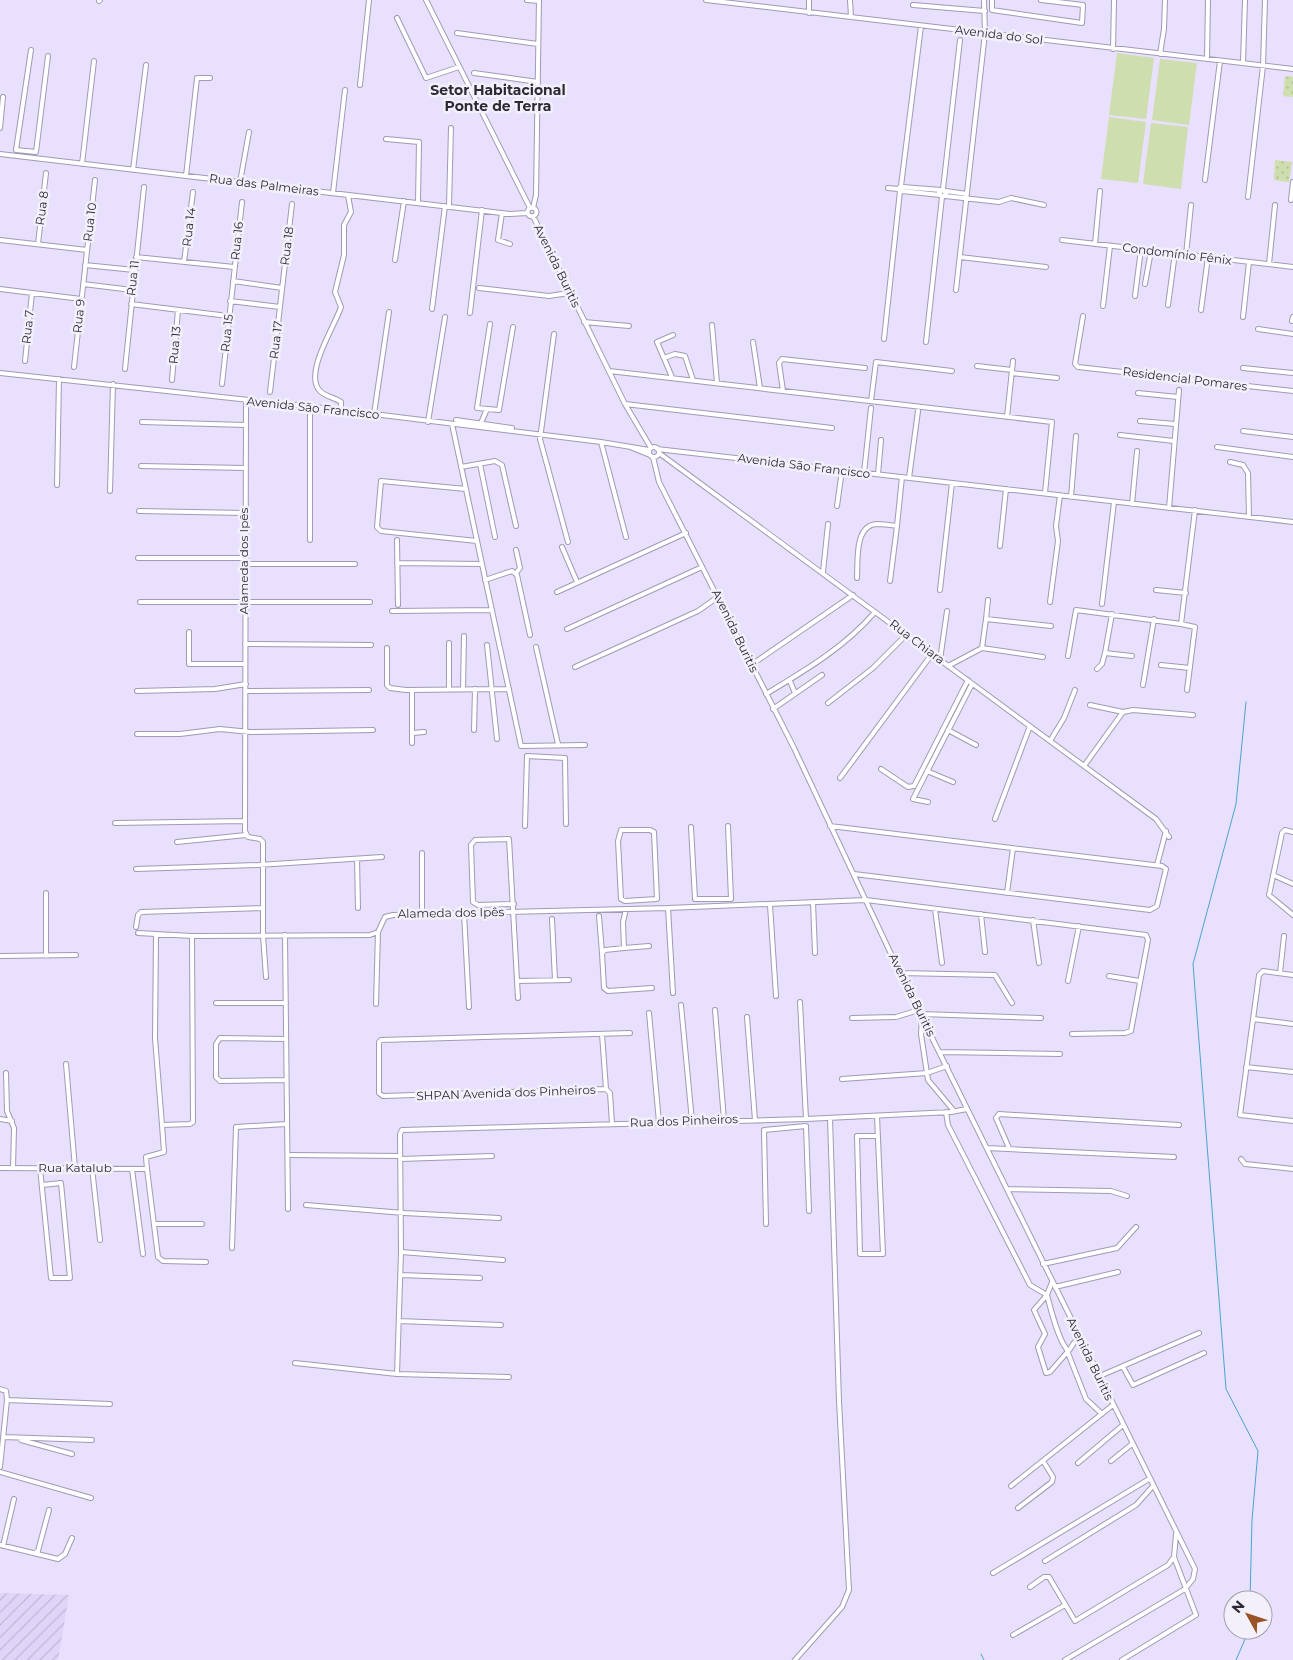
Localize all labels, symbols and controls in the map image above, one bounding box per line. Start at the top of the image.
street label: Avenida do Sol [954,22,1044,47]
district label: Setor Habitacional Ponte de Terra [430,81,566,115]
street label: Rua das Palmeiras [208,170,320,199]
street label: Rua 8 [32,190,51,226]
street label: Rua 10 [80,202,99,242]
street label: Rua 14 [179,206,198,247]
street label: Rua 16 [227,221,246,261]
street label: Avenida Buritis [531,222,584,310]
street label: Rua 18 [277,225,296,266]
street label: Condomínio Fênix [1122,239,1233,268]
street label: Rua 11 [123,259,142,296]
street label: Rua 9 [69,298,88,334]
street label: Rua 7 [18,309,37,345]
street label: Rua 15 [217,313,236,353]
street label: Rua 17 [266,320,285,360]
street label: Rua 13 [165,325,184,365]
street label: Residencial Pomares [1122,363,1248,394]
street label: Avenida São Francisco [246,393,380,422]
street label: Avenida São Francisco [737,450,871,481]
street label: Alameda dos Ipês [236,507,251,614]
street label: Avenida Buritis [709,587,762,675]
street label: Rua Chiara [887,616,948,667]
street label: Alameda dos Ipês [397,904,505,921]
street label: Avenida Buritis [886,951,939,1039]
street label: SHPAN Avenida dos Pinheiros [416,1082,596,1103]
street label: Rua dos Pinheiros [630,1111,738,1130]
street label: Rua Katalub [38,1160,112,1175]
street label: Avenida Buritis [1064,1315,1117,1403]
north arrow [1223,1590,1273,1640]
text: N [1228,1597,1249,1617]

